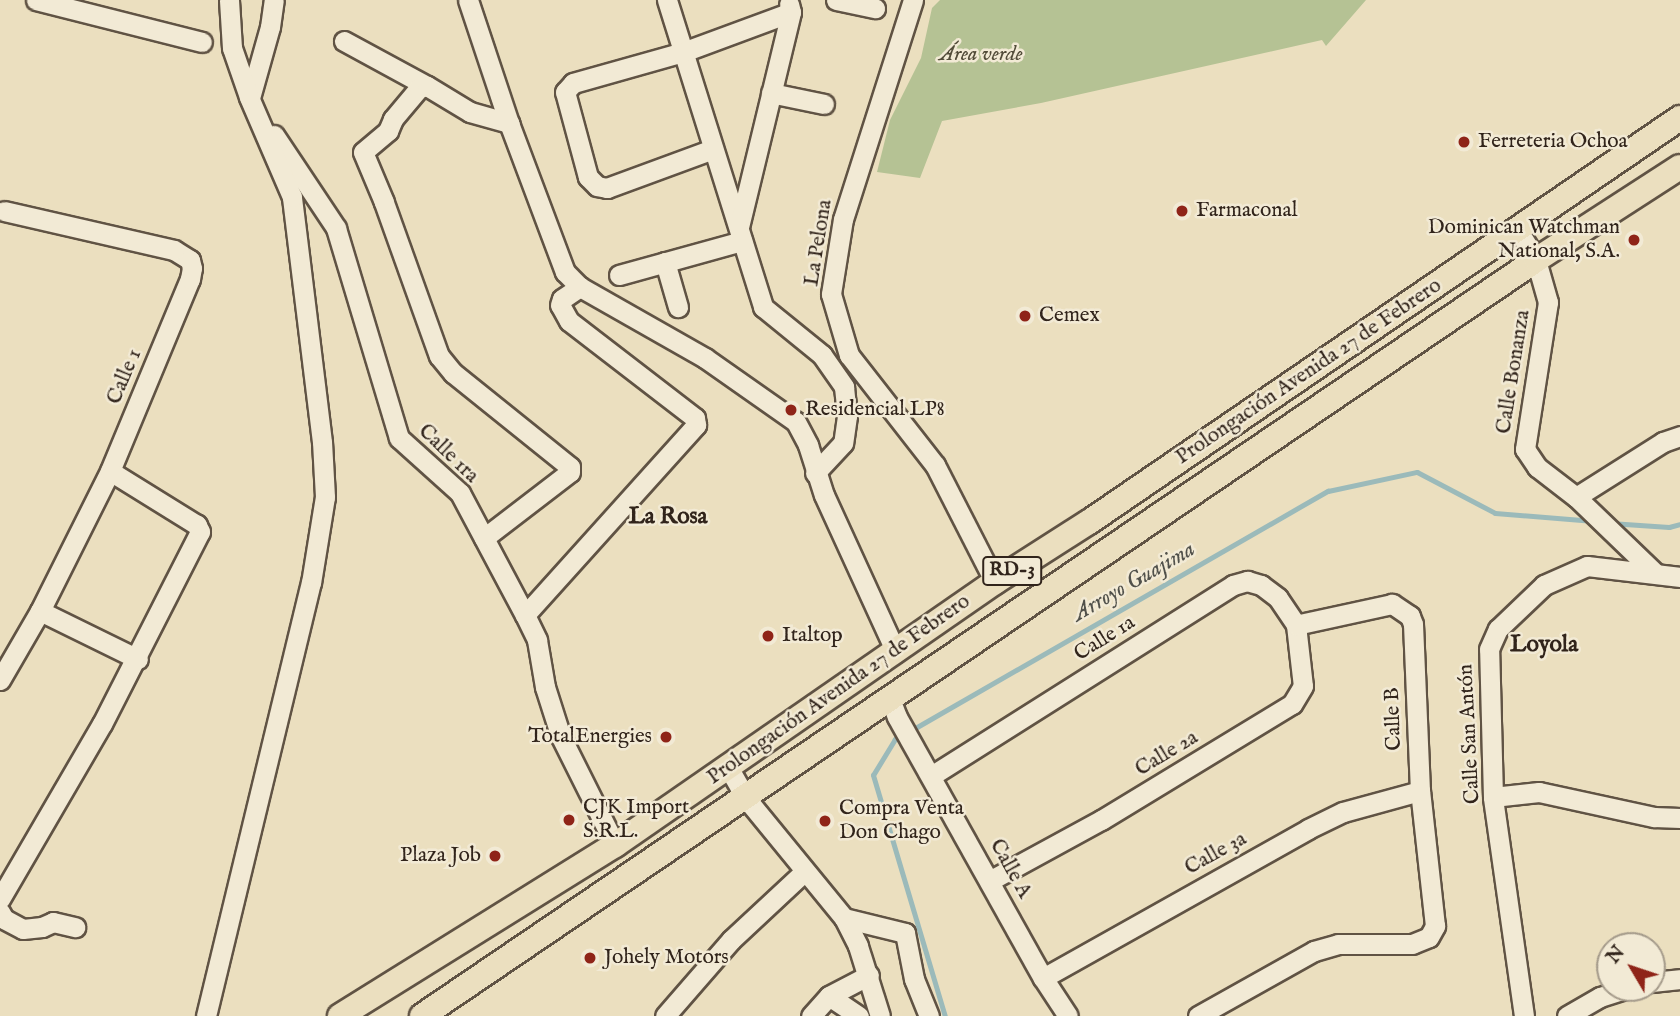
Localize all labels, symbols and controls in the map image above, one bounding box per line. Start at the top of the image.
park label: Área verde [939,42,1023,68]
place label: Ferreteria Ochoa [1478,129,1628,155]
marker: Ferreteria Ochoa [1456,134,1472,150]
street label: La Pelona [800,198,838,288]
place label: Farmaconal [1196,198,1297,224]
marker: Farmaconal [1174,203,1190,219]
place label: Dominican Watchman National, S.A. [1428,215,1620,265]
marker: Dominican Watchman National, S.A. [1626,232,1642,248]
street label: Prolongación Avenida 27 de Febrero [1171,273,1447,471]
place label: Cemex [1039,303,1100,329]
marker: Cemex [1017,308,1033,324]
street label: Calle Bonanza [1492,308,1536,436]
street label: Calle 1 [102,346,148,408]
place label: Residencial LP8 [805,397,945,423]
marker: Residencial LP8 [783,402,799,418]
street label: Calle 1ra [413,419,483,489]
district label: La Rosa [628,503,708,531]
water label: Arroyo Guajima [1068,536,1200,628]
road number: RD-3 [981,556,1044,586]
street label: Prolongación Avenida 27 de Febrero [703,589,975,791]
street label: Calle 1a [1070,611,1140,667]
place label: Italtop [782,623,843,649]
marker: Italtop [760,628,776,644]
district label: Loyola [1510,631,1578,659]
street label: Calle San Antón [1454,663,1486,805]
street label: Calle B [1380,687,1408,751]
place label: TotalEnergies [528,724,652,750]
street label: Calle 2a [1131,726,1203,782]
marker: TotalEnergies [658,729,674,745]
place label: CJK Import S.R.L. [583,795,689,845]
place label: Compra Venta Don Chago [839,796,964,846]
marker: CJK Import S.R.L. [561,812,577,828]
marker: Compra Venta Don Chago [817,813,833,829]
street label: Calle 3a [1181,827,1251,881]
street label: Calle A [983,835,1037,903]
place label: Plaza Job [400,843,481,869]
marker: Plaza Job [487,848,503,864]
north arrow [1596,932,1666,1002]
text: N [1602,941,1631,969]
place label: Johely Motors [604,945,729,971]
marker: Johely Motors [582,950,598,966]

